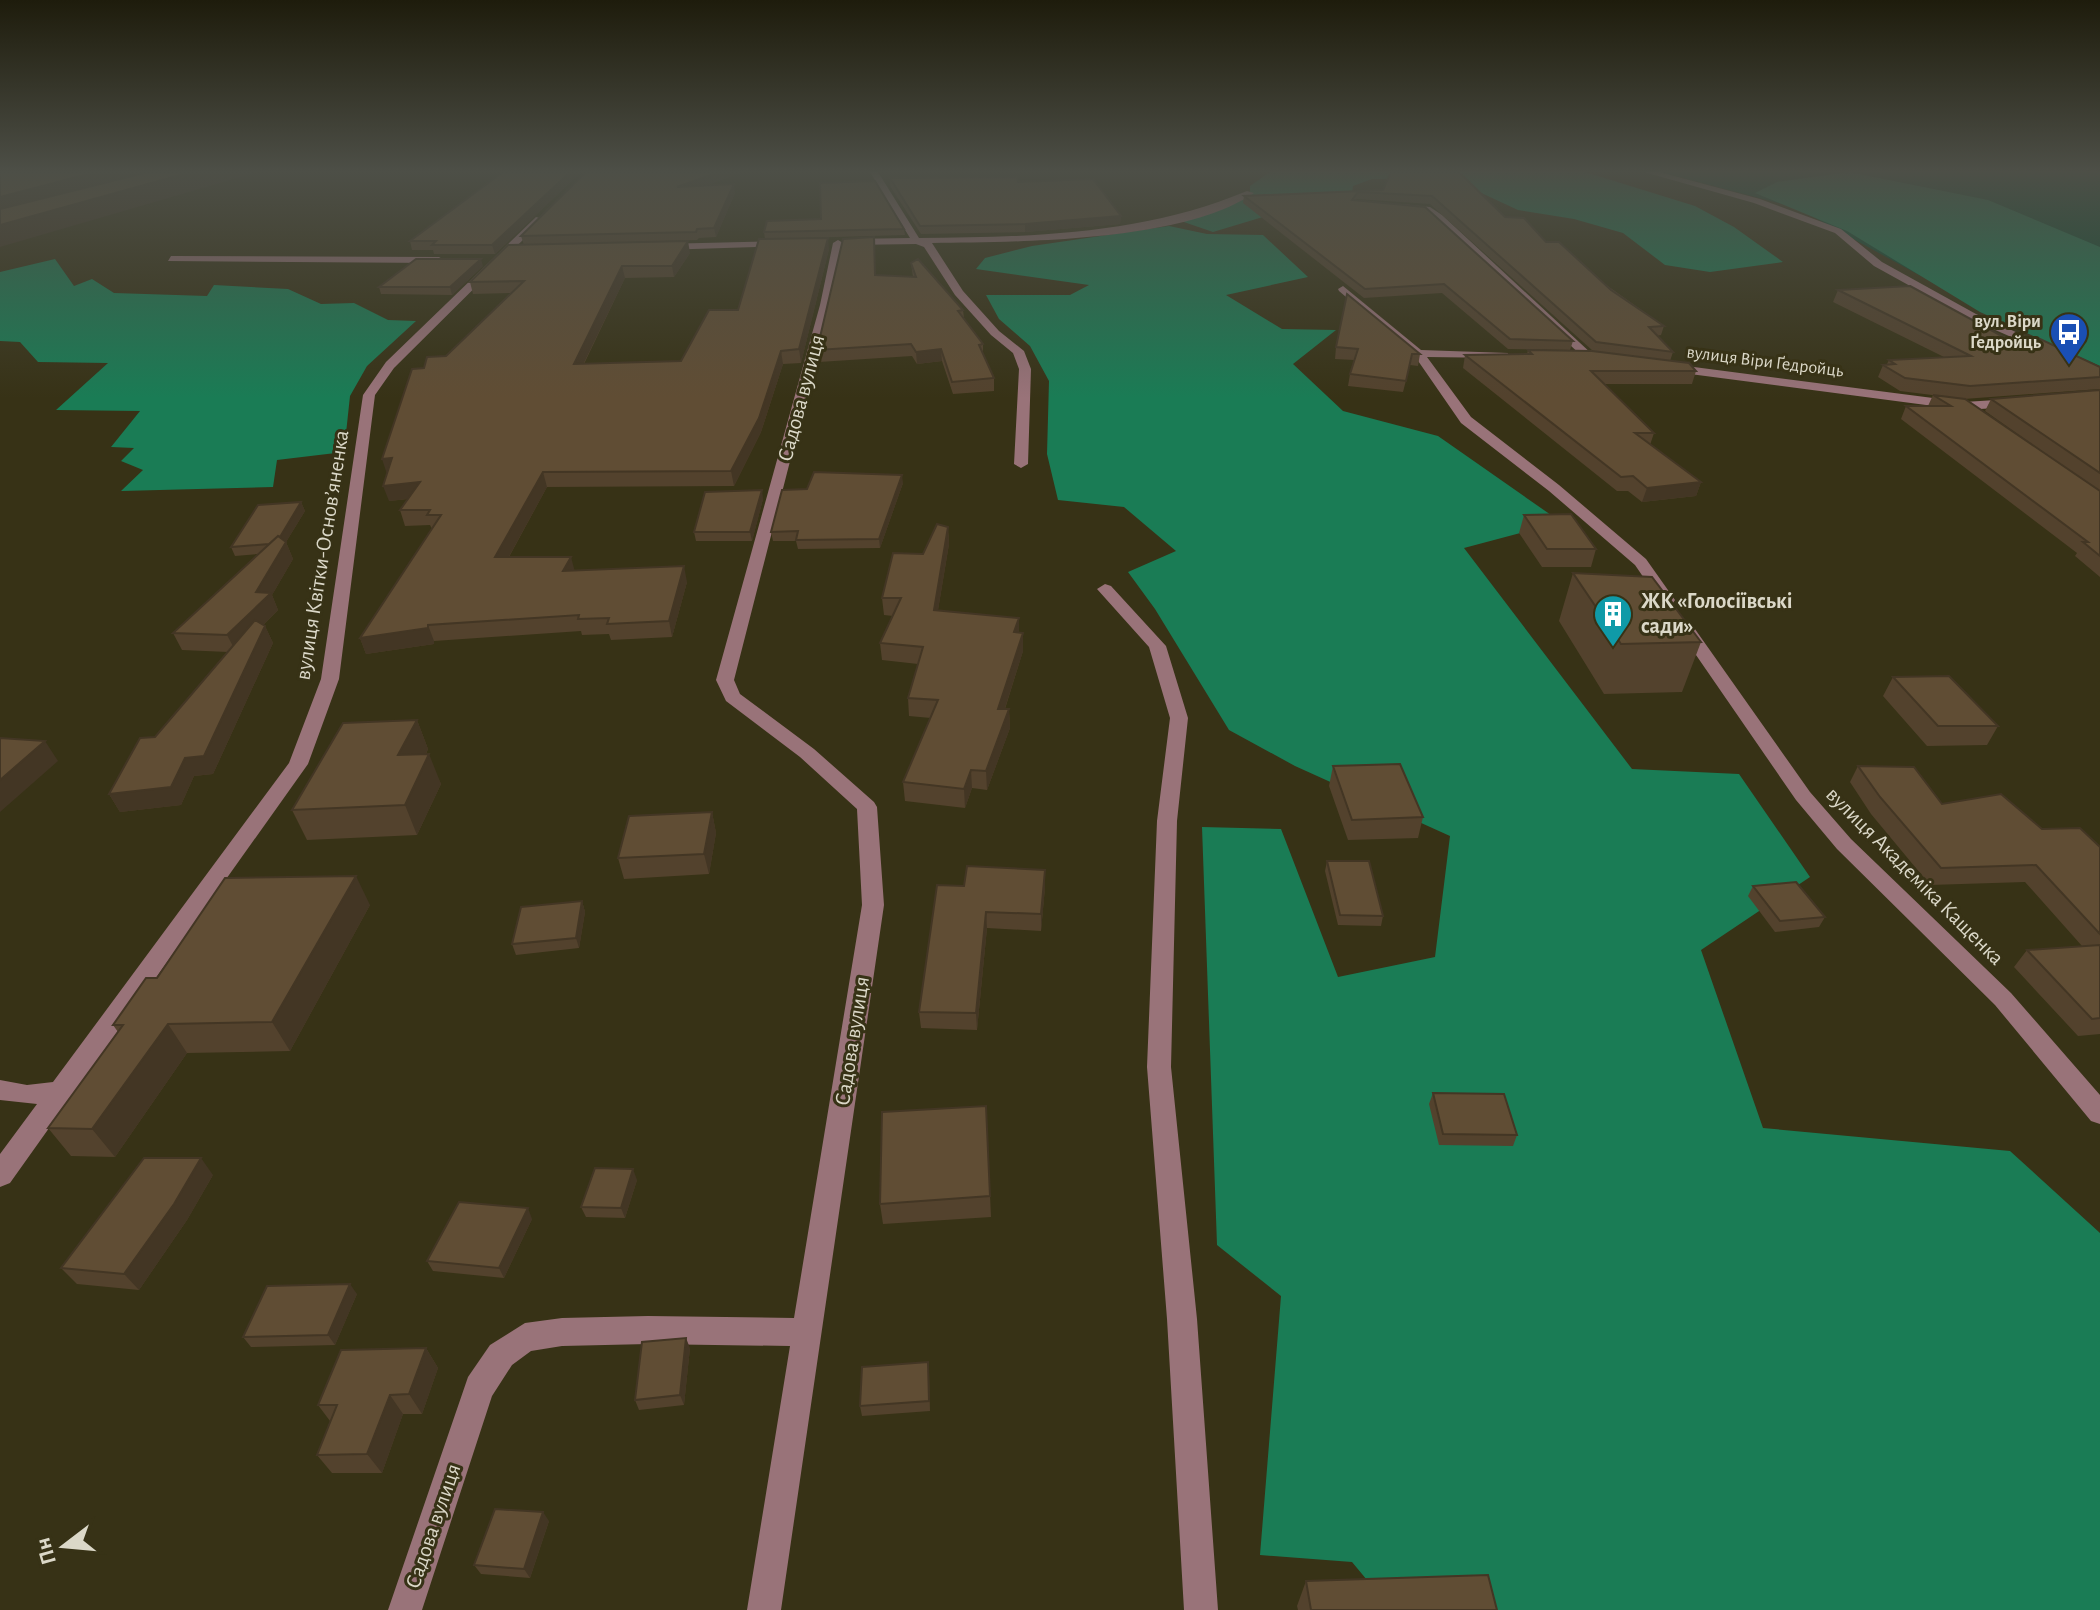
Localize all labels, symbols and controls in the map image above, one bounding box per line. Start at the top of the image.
bus stop icon: вул. Віри Ґедройць [2048,311,2090,366]
place label: вул. Віри Ґедройць [1970,313,2042,352]
street label: Садова вулиця [774,332,828,464]
street label: вулиця Віри Ґедройць [1686,342,1845,381]
street label: вулиця Квітки-Основ’яненка [291,428,353,682]
place label: ЖК «Голосіївські сади» [1641,590,1793,637]
building icon: ЖК «Голосіївські сади» [1592,593,1634,648]
street label: вулиця Академіка Кащенка [1822,783,2008,969]
street label: Садова вулиця [831,975,873,1107]
street label: Садова вулиця [401,1461,465,1591]
north arrow [24,1506,104,1586]
text: Пн [31,1535,60,1567]

